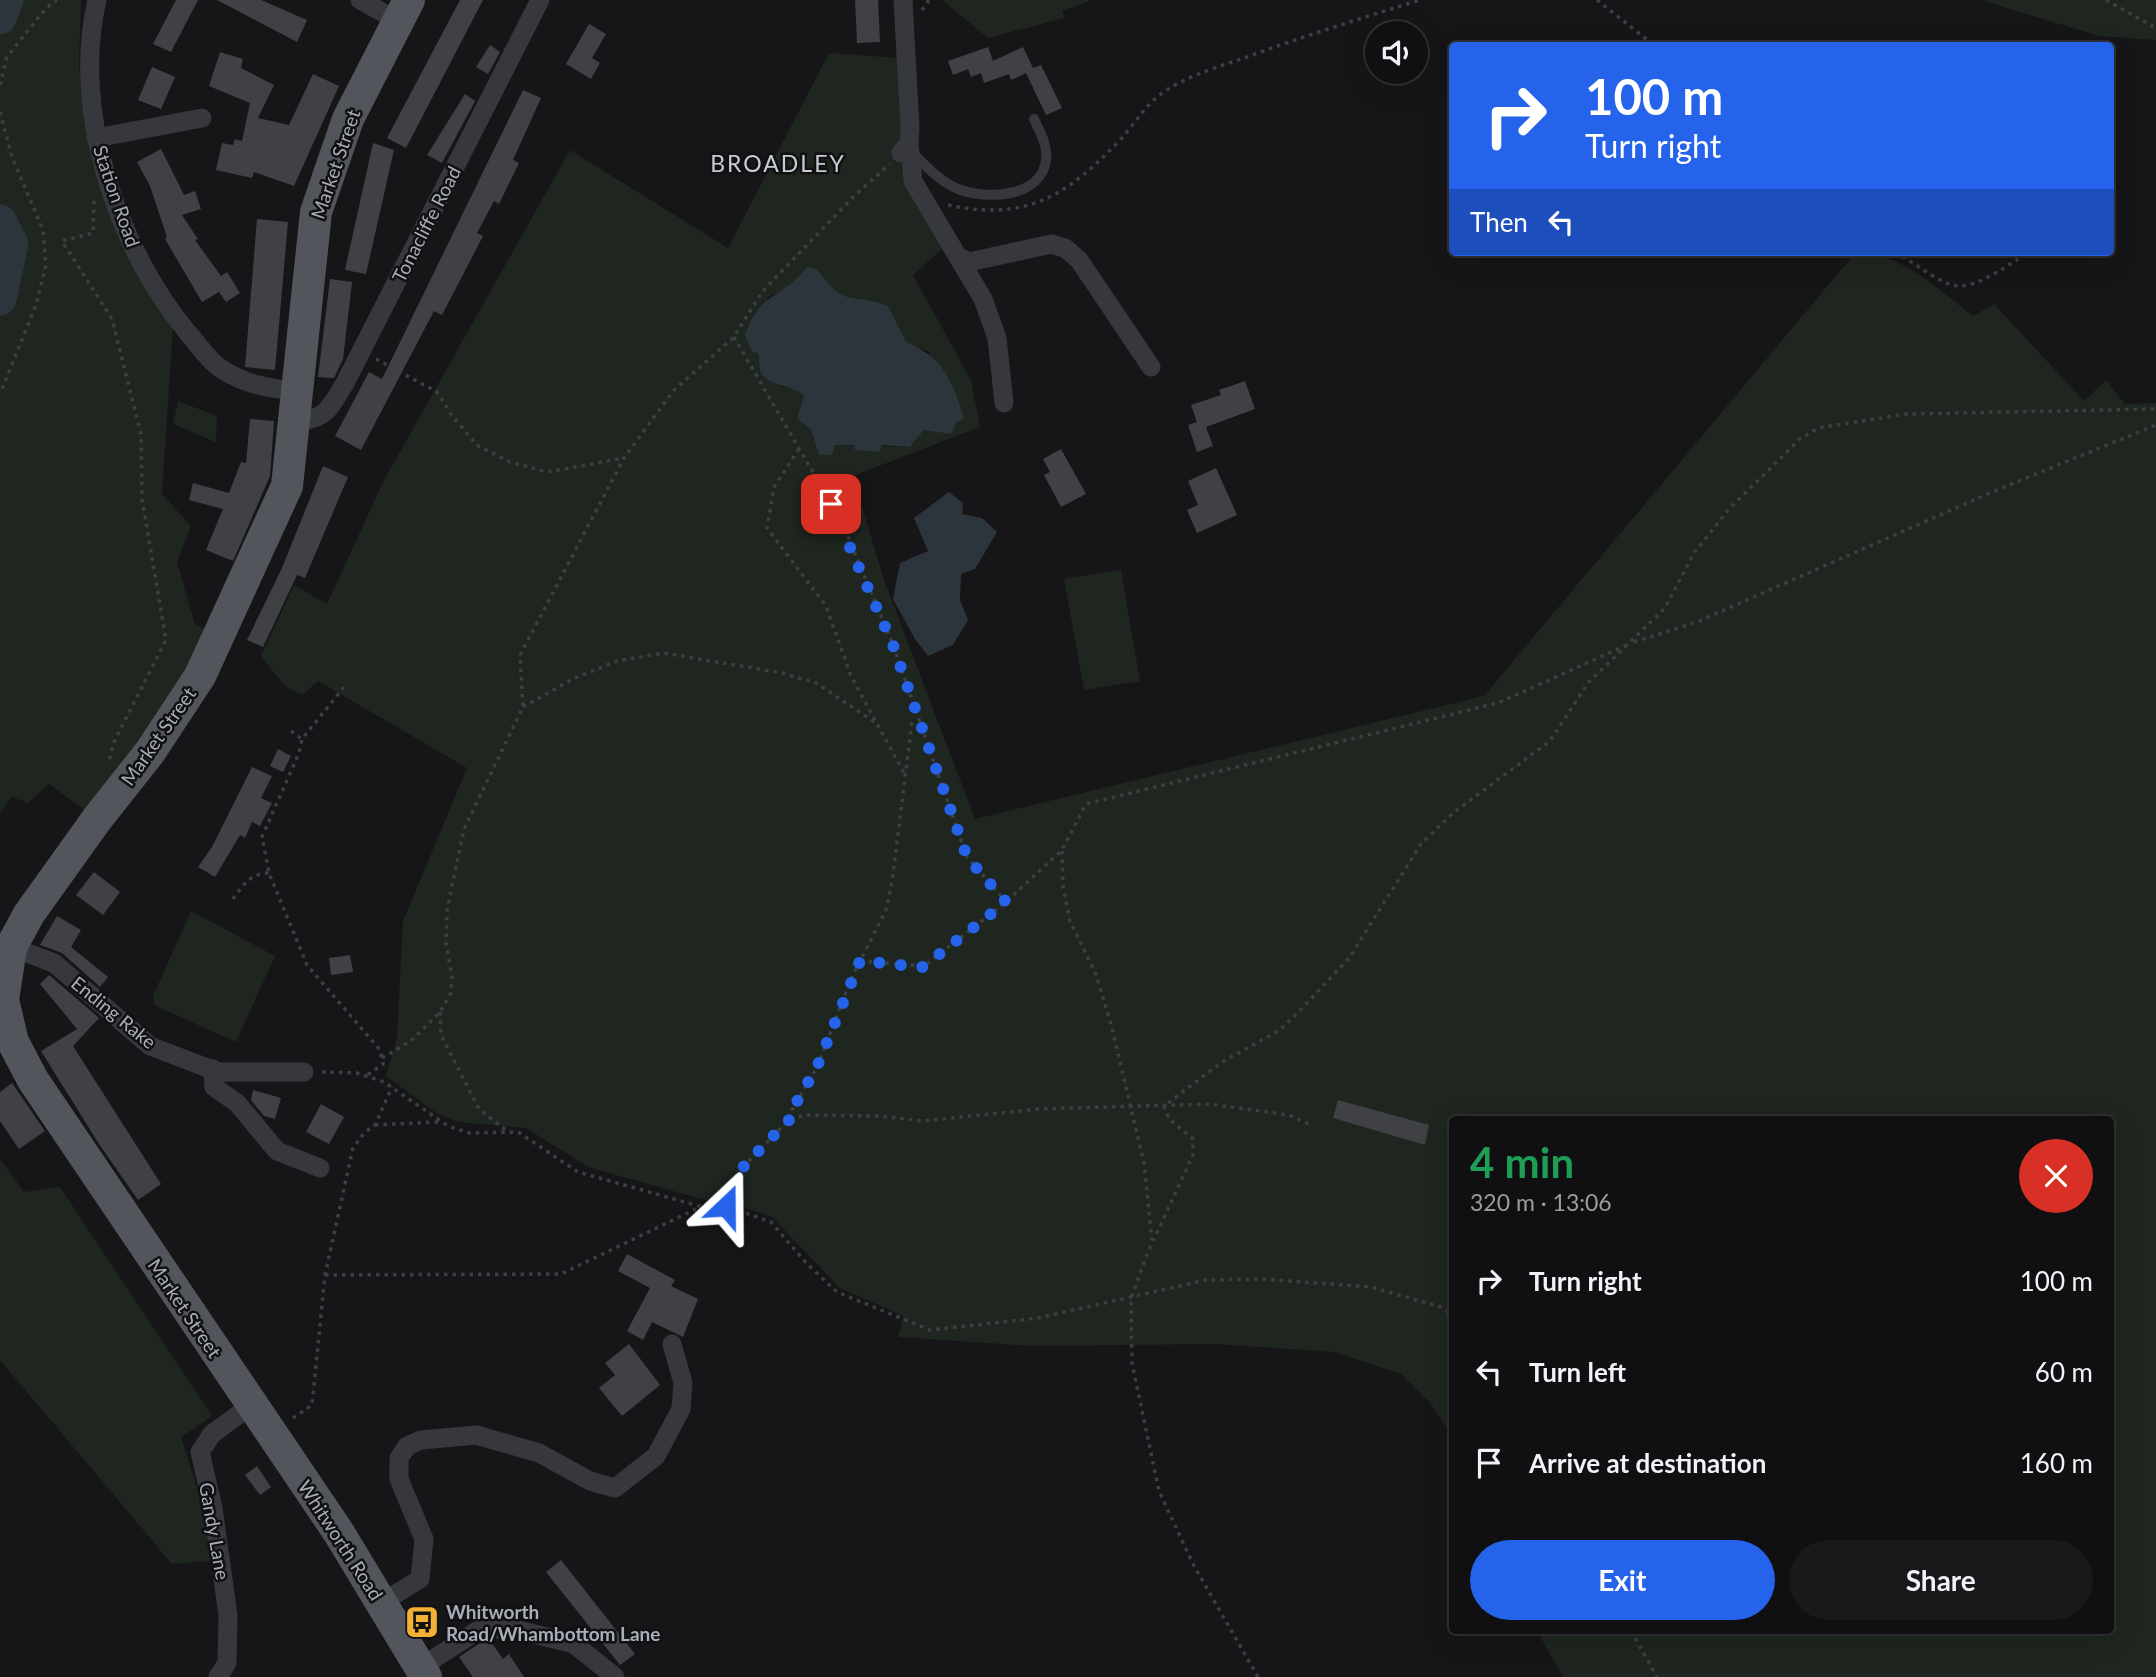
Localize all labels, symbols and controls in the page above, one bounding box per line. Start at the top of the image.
map controls [1365,21,1428,84]
button: sound [1365,21,1428,84]
text: 100 m [1585,67,1723,125]
icon: right [1470,70,1561,161]
street label: Market Street [305,106,365,222]
text: Turn right [1585,126,1721,165]
street label: Station Road [89,142,145,250]
district label: BROADLEY [710,149,846,177]
street label: Tonacliffe Road [387,162,465,286]
icon: left [1542,203,1580,241]
text: Then [1470,206,1528,238]
pin [801,474,861,534]
icon: arrive [812,485,850,523]
street label: Market Street [116,682,200,789]
street label: Ending Rake [67,971,161,1053]
text: 4 min [1470,1137,1574,1187]
button: close [2019,1139,2093,1213]
position arrow [689,1169,763,1243]
text: 320 m · 13:06 [1470,1188,1612,1216]
street label: Market Street [143,1254,227,1362]
icon: right [1470,1262,1508,1300]
text: Turn right [1529,1265,1642,1297]
text: 100 m [2020,1265,2093,1297]
icon: left [1470,1353,1508,1391]
text: Turn left [1529,1356,1626,1388]
text: 60 m [2035,1356,2093,1388]
icon: arrive [1470,1444,1508,1482]
text: Arrive at destination [1529,1447,1766,1479]
text: 160 m [2020,1447,2093,1479]
street label: Whitworth Road [294,1476,388,1604]
street label: Gandy Lane [195,1480,235,1582]
button: Exit [1470,1540,1775,1620]
button: Share [1789,1540,2093,1620]
place label: Whitworth Road/Whambottom Lane [446,1600,660,1645]
bus stop icon: Whitworth Road/Whambottom Lane [403,1603,441,1641]

